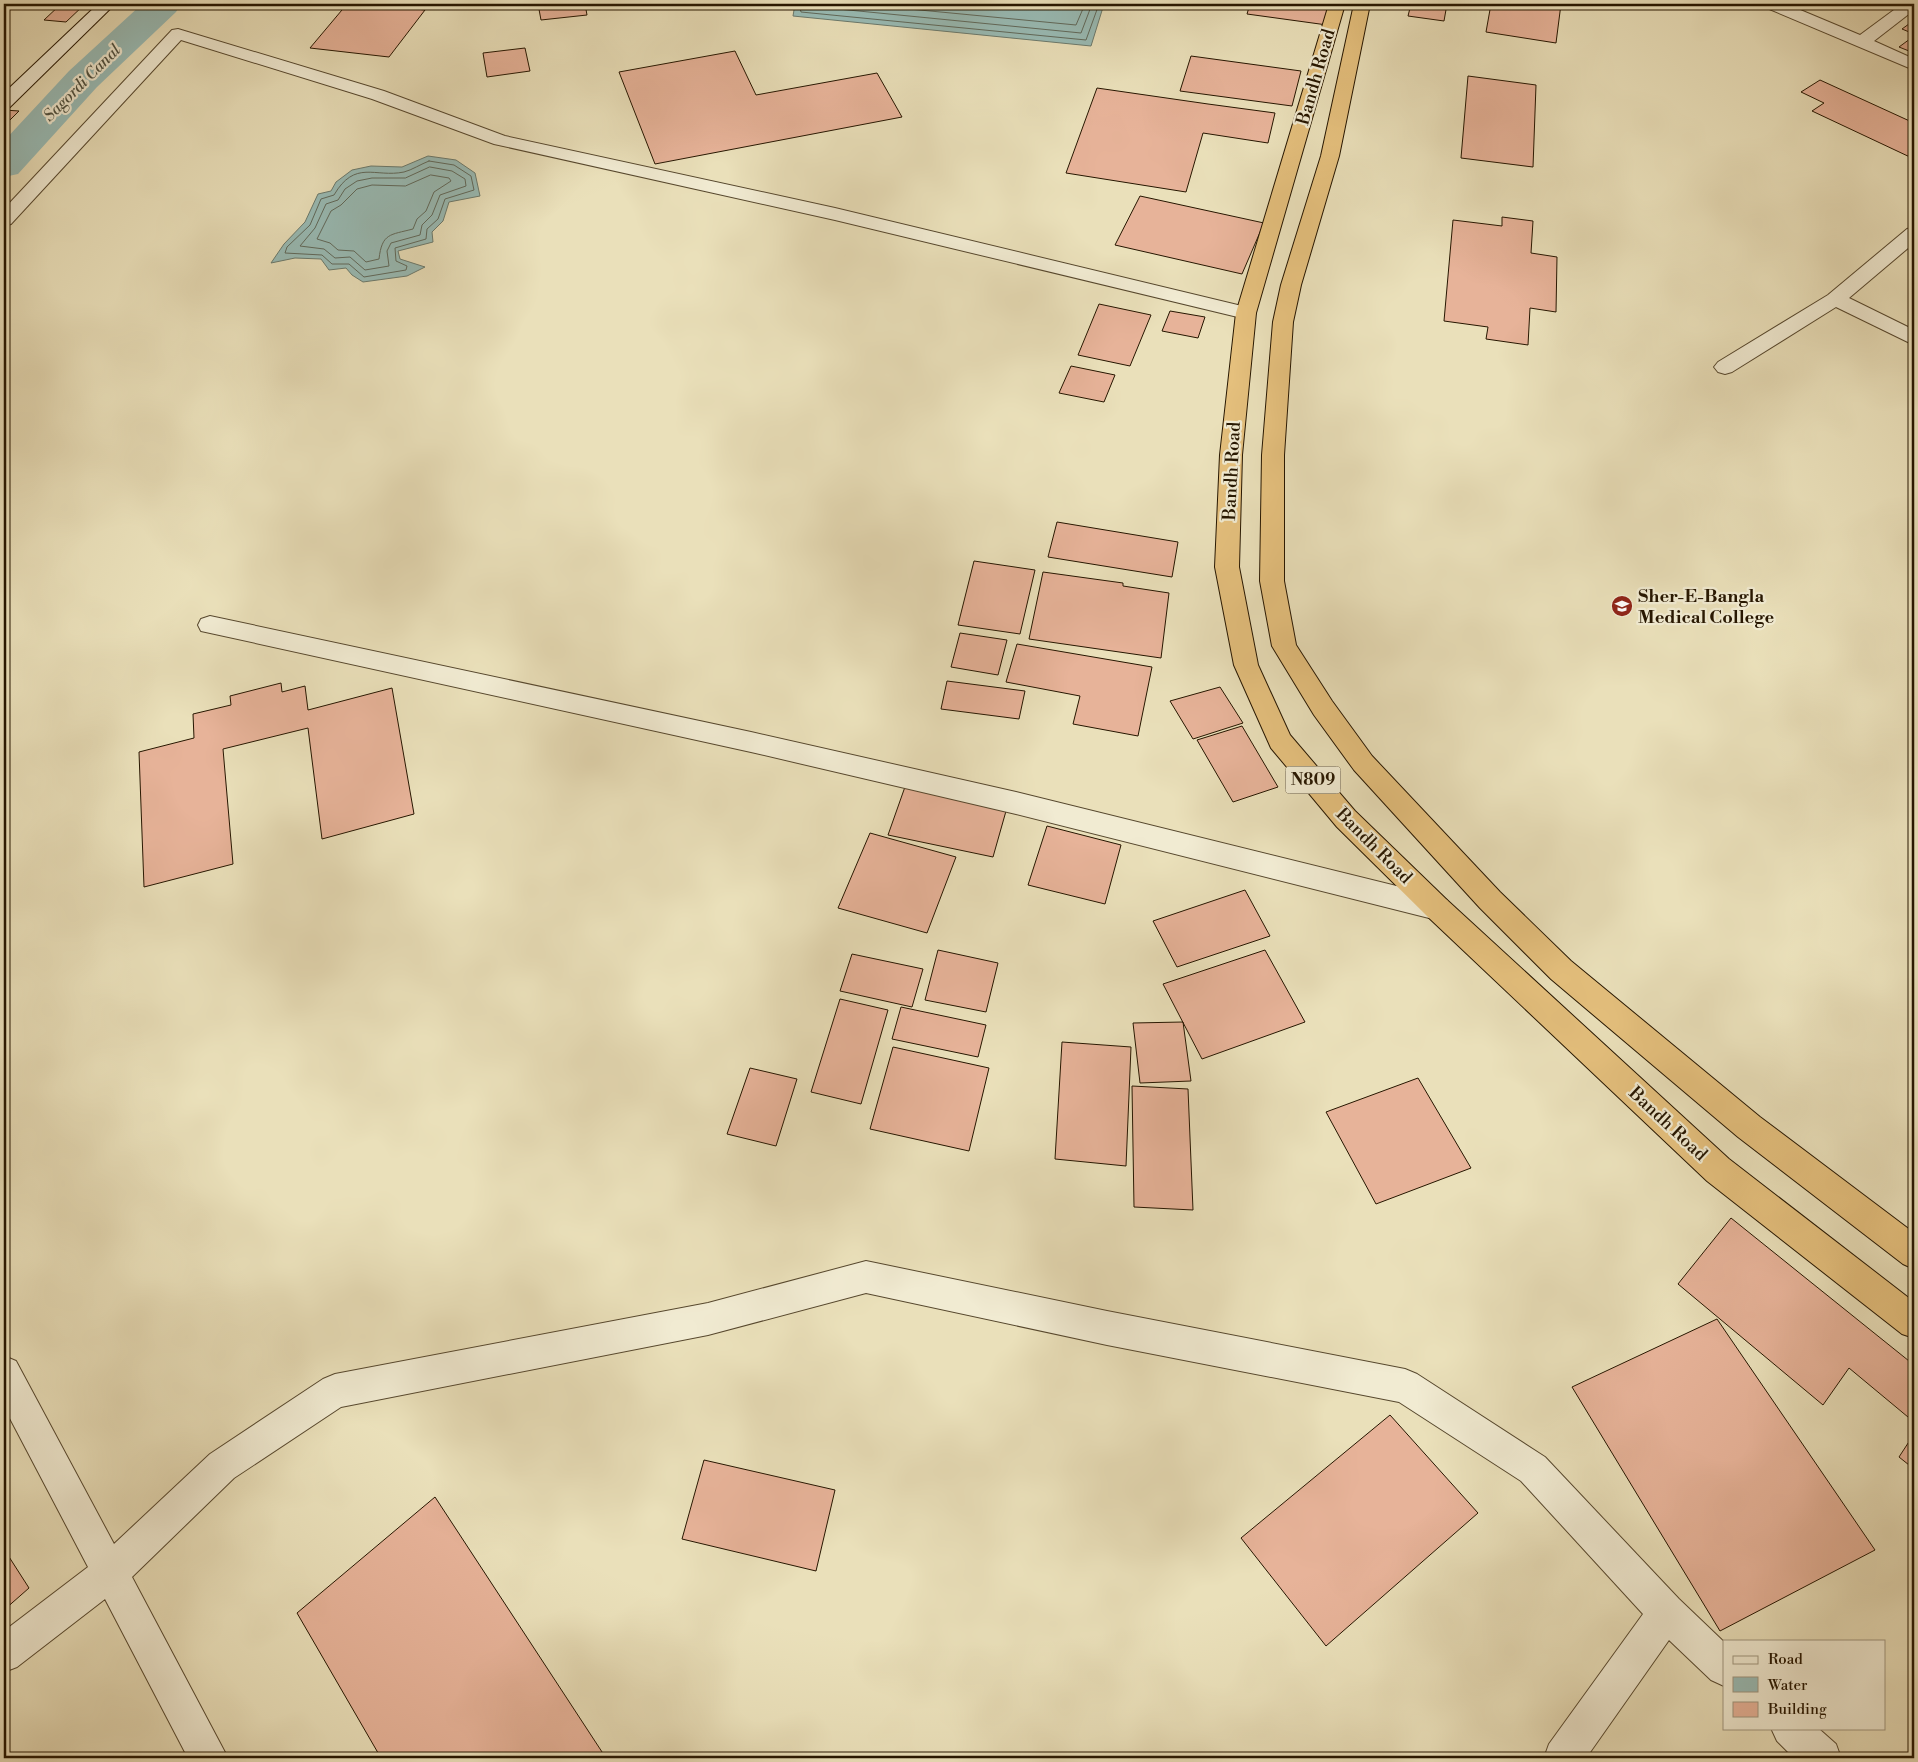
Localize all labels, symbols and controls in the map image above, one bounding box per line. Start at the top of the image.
street label: Bandh Road [1291,26,1341,129]
water label: Sagordi Canal [39,40,125,126]
street label: Bandh Road [1218,420,1246,522]
place label: Sher-E-Bangla Medical College [1638,585,1774,629]
school or university icon: Sher-E-Bangla Medical College [1610,594,1634,618]
road number: N809 [1286,766,1340,794]
street label: Bandh Road [1330,802,1418,890]
street label: Bandh Road [1623,1081,1713,1167]
legend [1723,1640,1886,1730]
text: Road [1768,1650,1803,1669]
text: Water [1767,1676,1808,1695]
text: Building [1767,1700,1827,1719]

